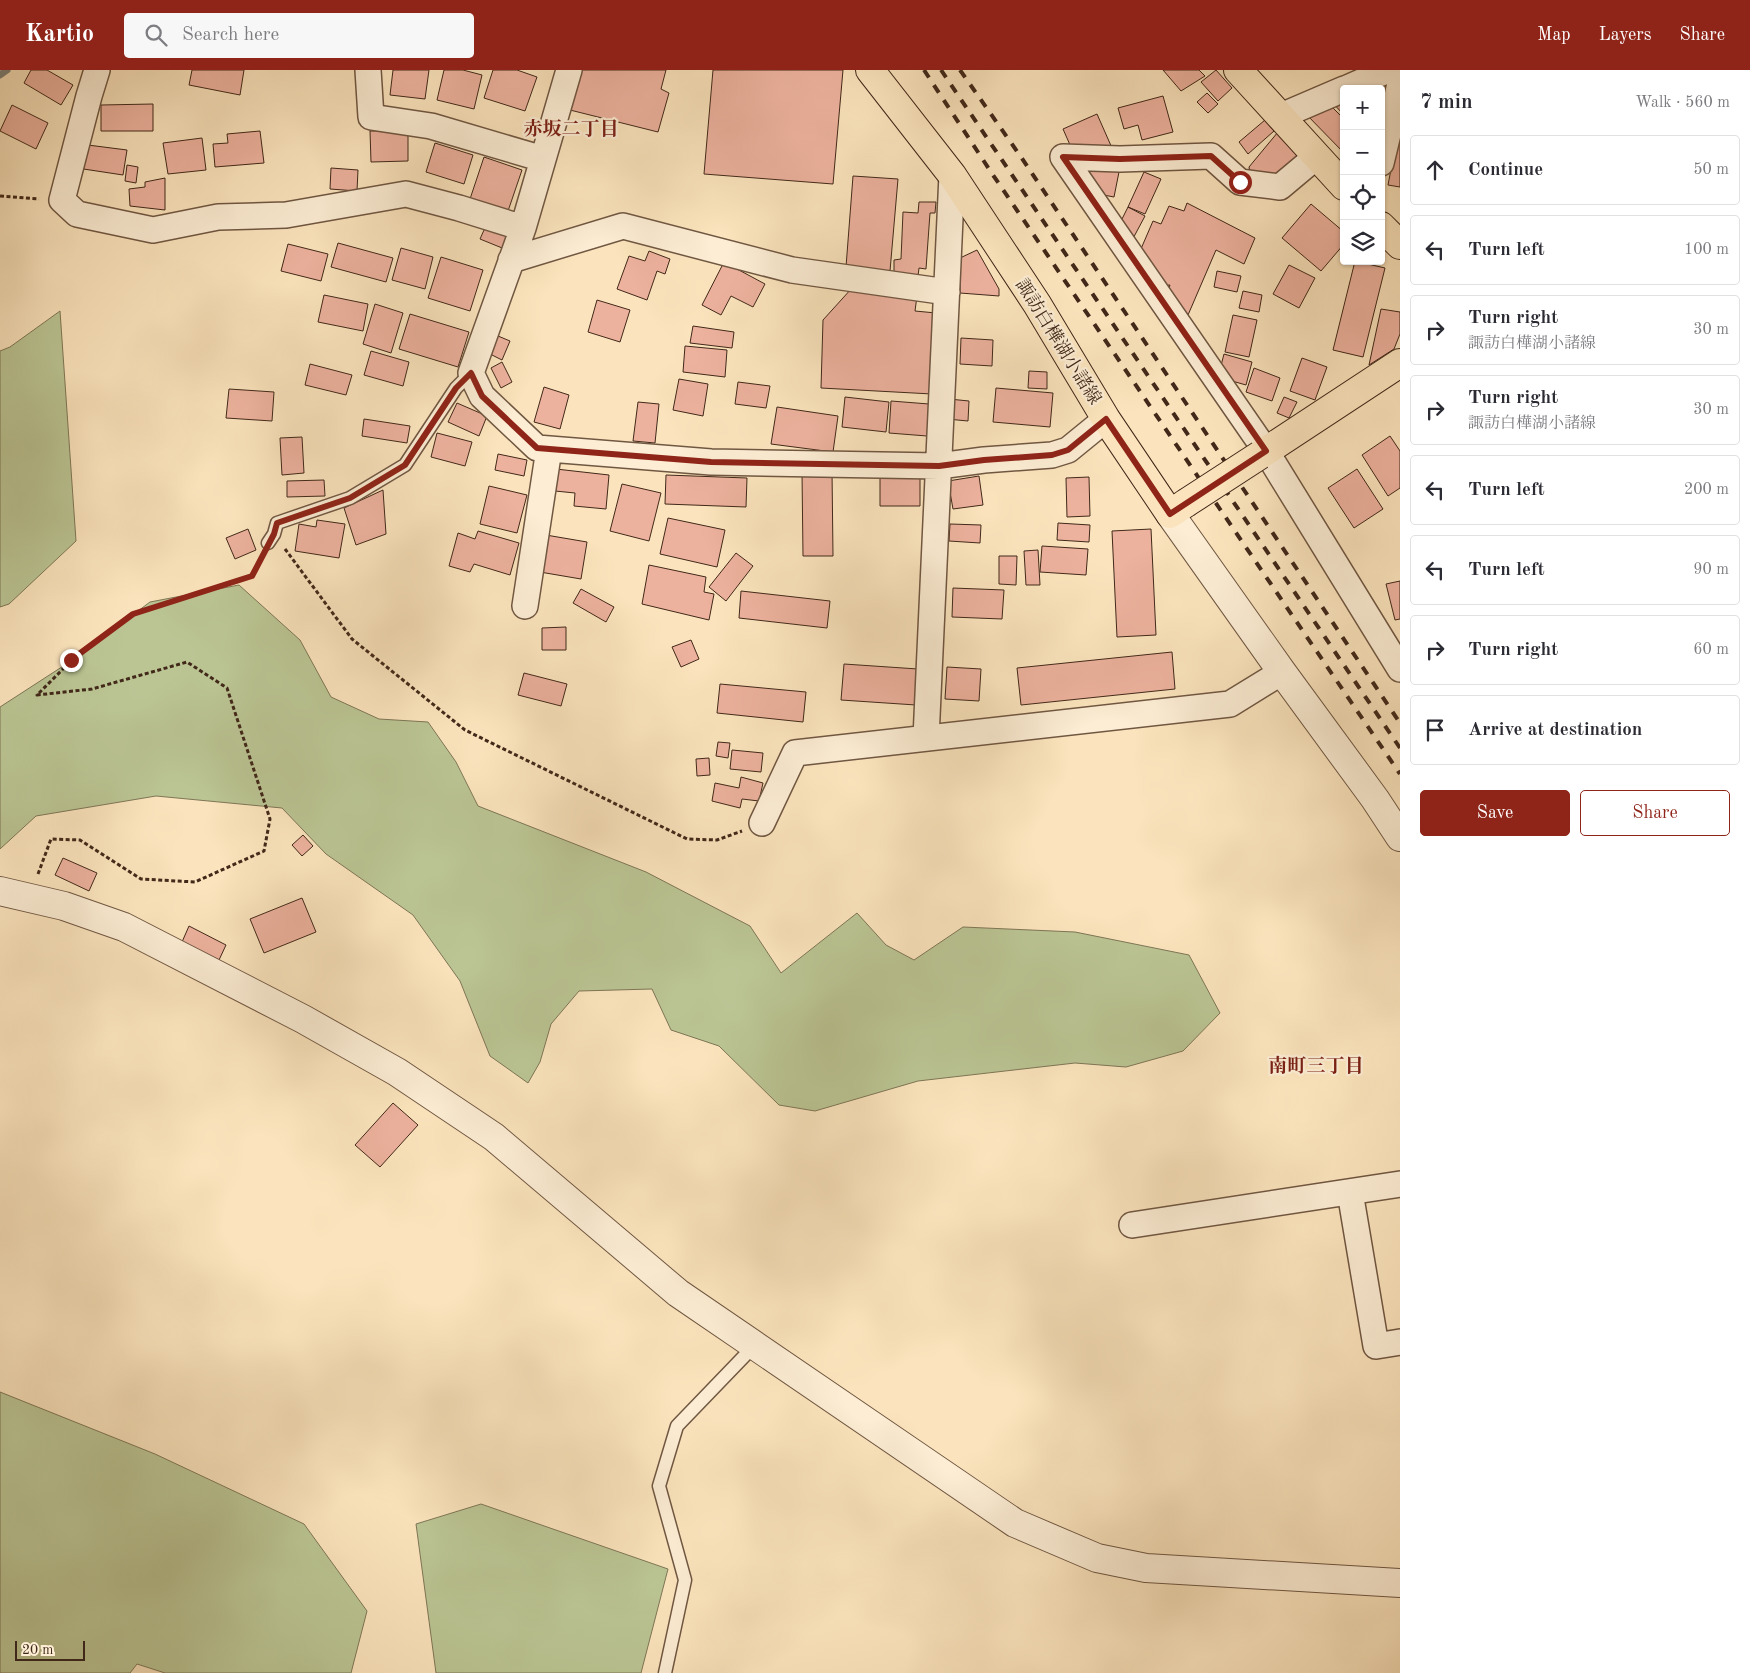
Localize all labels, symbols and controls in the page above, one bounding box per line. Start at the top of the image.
search box [124,13,474,58]
icon: search [142,21,170,49]
text: Kartio [25,23,94,47]
text: Search here [182,26,279,45]
text: Map [1537,26,1571,44]
text: Layers [1599,26,1651,44]
text: Share [1679,26,1725,44]
map controls [1340,85,1385,265]
button: + [1340,85,1385,130]
text: 7 min [1420,92,1473,113]
text: Walk · 560 m [1635,95,1730,111]
district label: 赤坂二丁目 [523,118,619,140]
button: − [1340,130,1385,175]
icon: ahead [1421,156,1449,184]
text: Continue [1468,161,1543,180]
text: 50 m [1693,162,1729,178]
route start [1229,171,1252,194]
button: locate [1340,175,1385,220]
button: layers [1340,220,1385,265]
icon: left [1421,236,1449,264]
text: Turn left [1468,241,1545,260]
text: 100 m [1684,242,1729,258]
street label: 諏訪白樺湖小諸線 [1012,275,1105,408]
text: Turn right [1468,309,1558,328]
icon: right [1421,316,1449,344]
text: 30 m [1693,322,1729,338]
text: 諏訪白樺湖小諸線 [1468,336,1596,352]
text: Turn right [1468,389,1558,408]
icon: right [1421,396,1449,424]
text: 30 m [1693,402,1729,418]
text: 諏訪白樺湖小諸線 [1468,416,1596,432]
icon: left [1421,476,1449,504]
text: Turn left [1468,481,1545,500]
text: 200 m [1684,482,1729,498]
icon: left [1421,556,1449,584]
text: Turn left [1468,561,1545,580]
text: 90 m [1693,562,1729,578]
icon: right [1421,636,1449,664]
text: Turn right [1468,641,1558,660]
text: 60 m [1693,642,1729,658]
route end [60,649,83,672]
icon: arrive [1421,716,1449,744]
text: Arrive at destination [1468,721,1642,740]
button: Save [1420,790,1570,836]
button: Share [1580,790,1730,836]
district label: 南町三丁目 [1268,1055,1364,1077]
scale bar [15,1638,85,1661]
text: 20 m [22,1643,53,1657]

